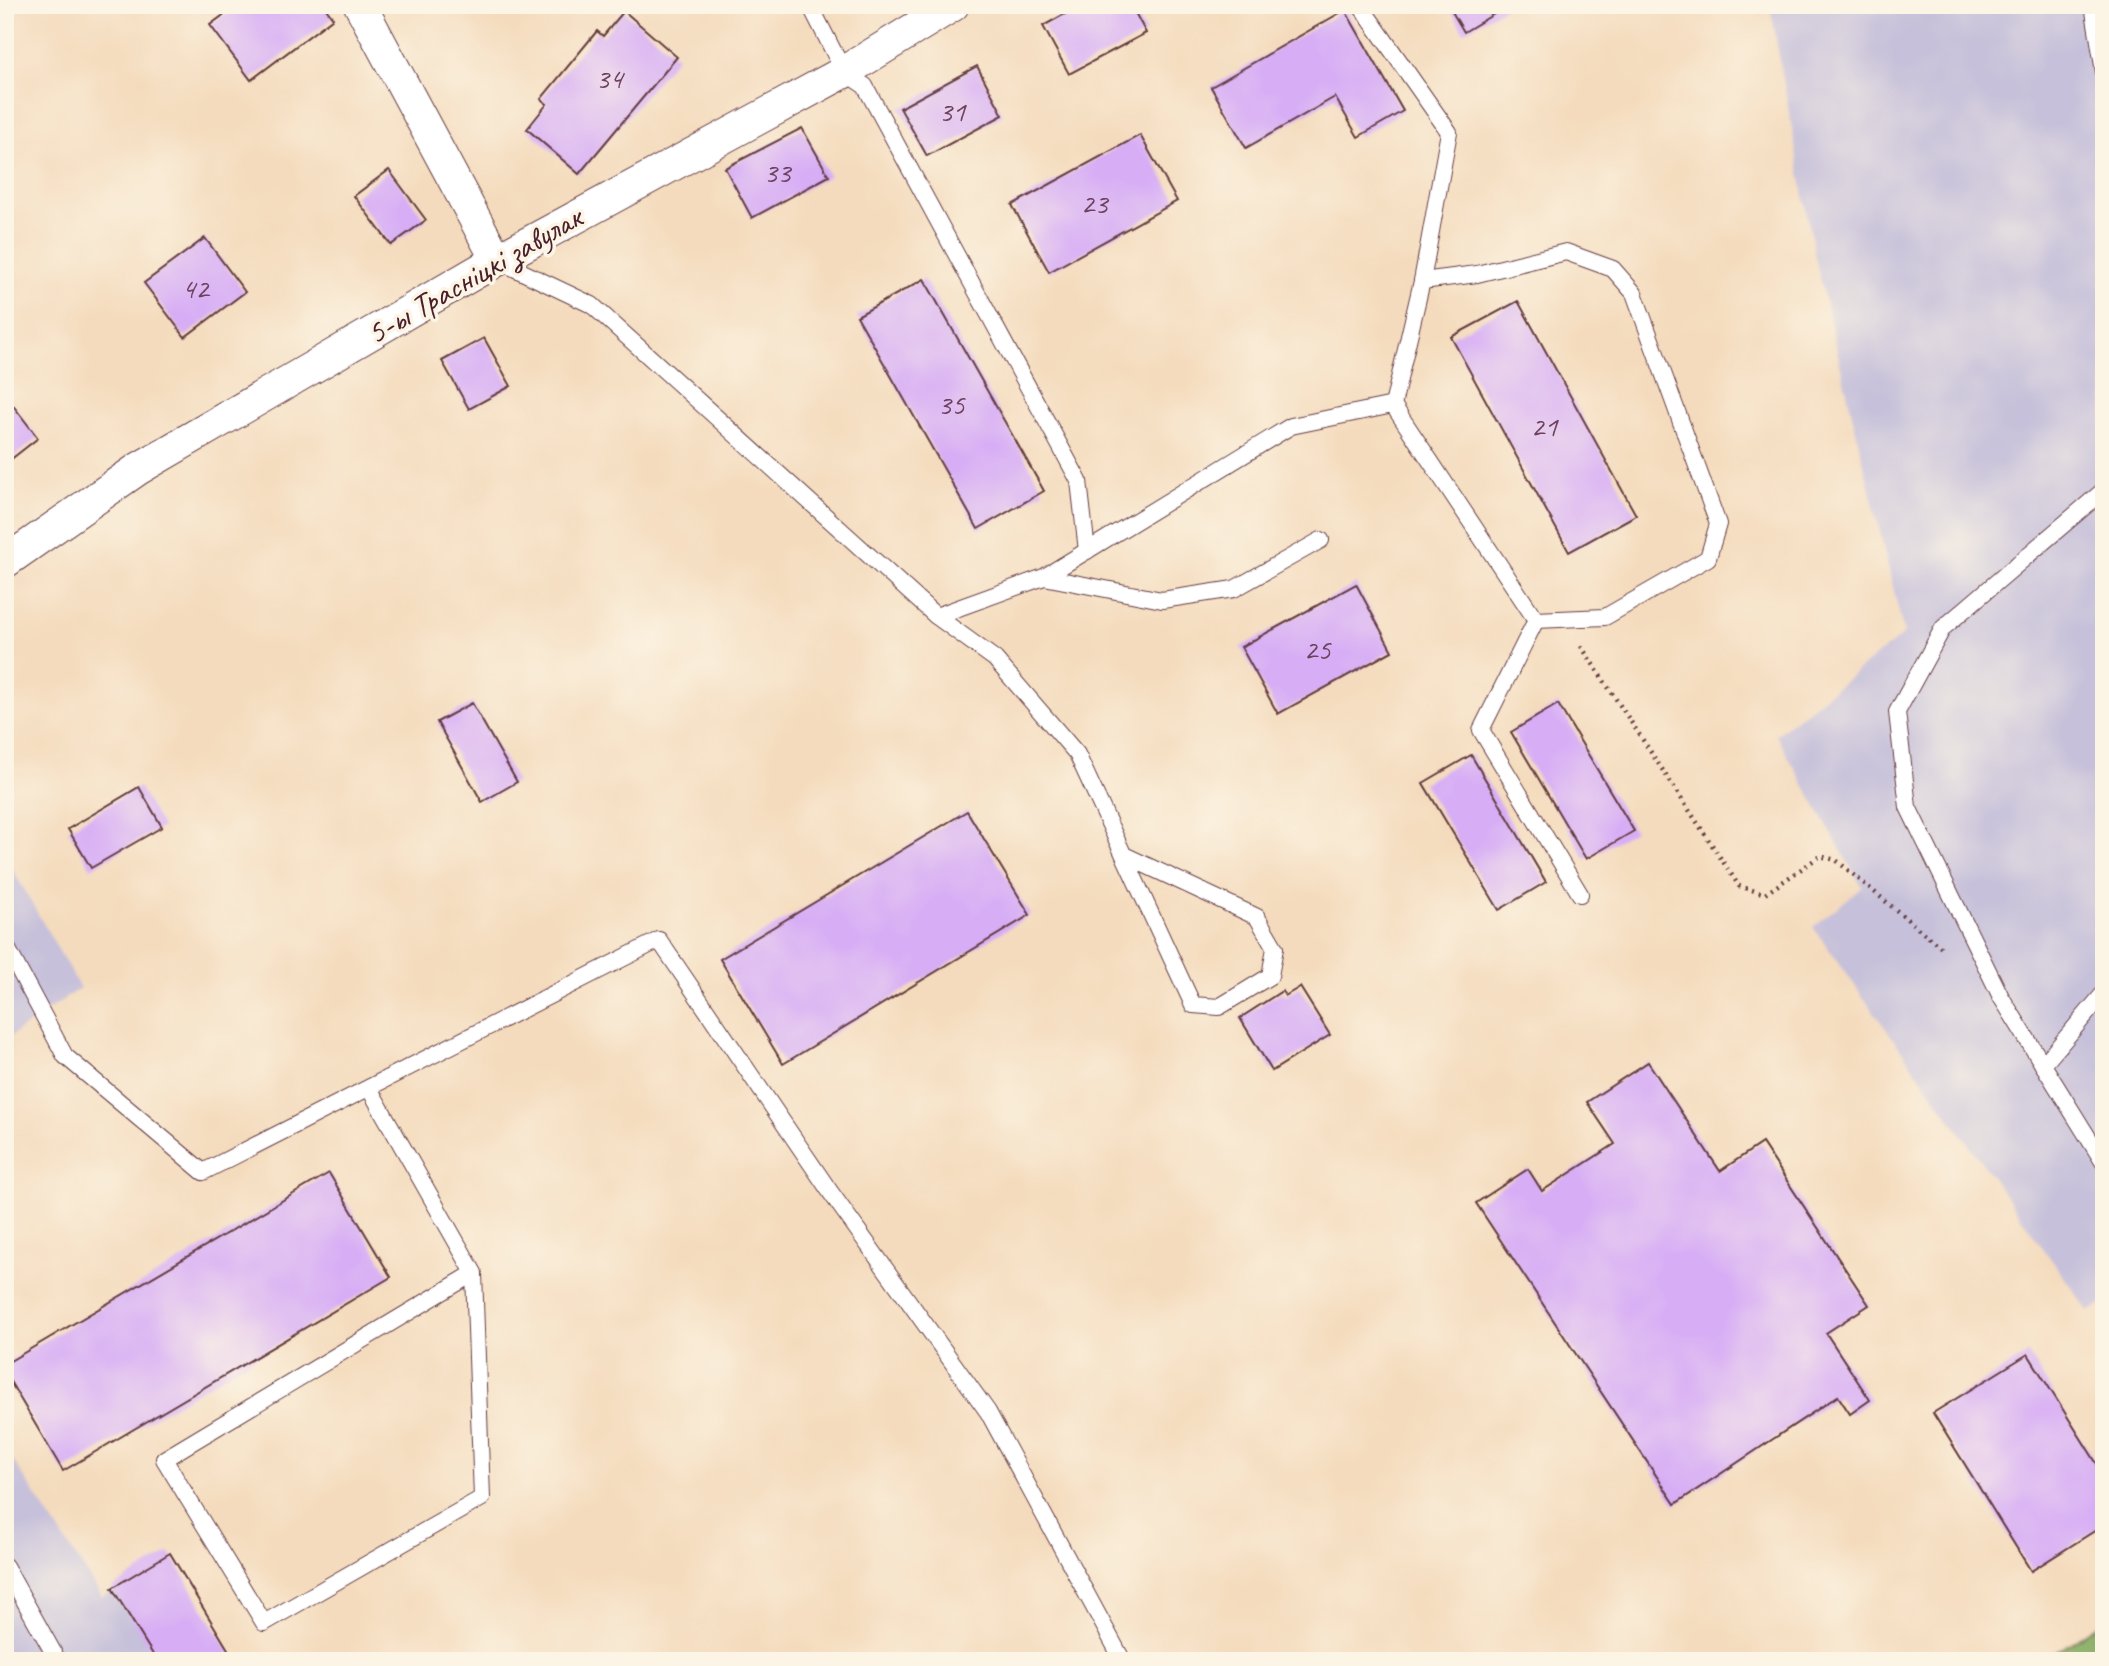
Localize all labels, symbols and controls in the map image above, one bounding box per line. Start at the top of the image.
house number: 34 [596,59,625,97]
house number: 31 [939,92,967,130]
house number: 33 [764,153,793,191]
house number: 23 [1081,184,1110,222]
street label: 5-ы Трасніцкі завулак [359,195,592,354]
house number: 42 [182,269,211,307]
house number: 35 [938,385,966,423]
house number: 21 [1531,407,1559,445]
house number: 25 [1304,630,1332,668]

